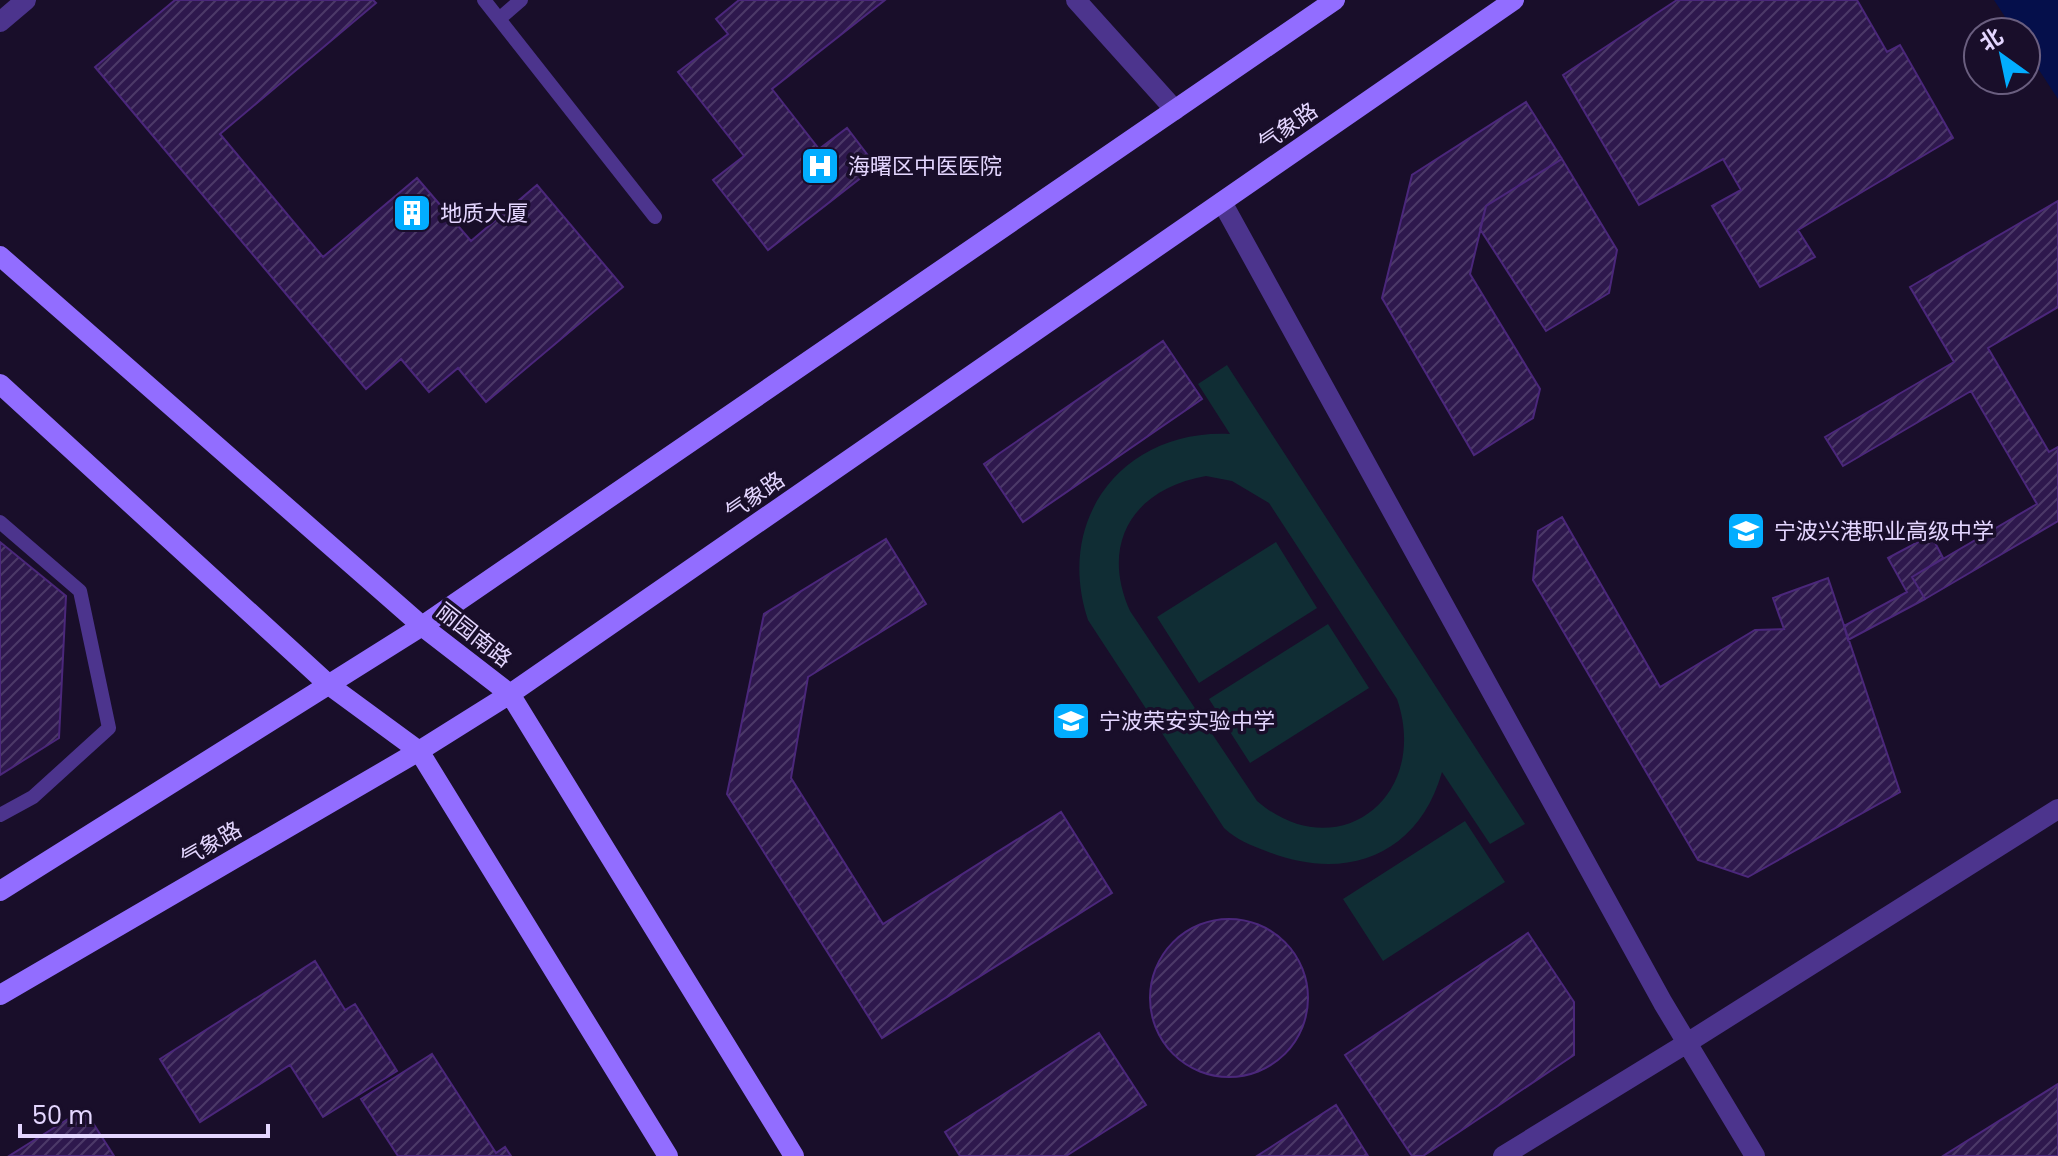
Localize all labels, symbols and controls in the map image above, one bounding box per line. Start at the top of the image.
north arrow [1962,16,2042,96]
text: 北 [1974,21,2009,59]
street label: 气象路 [1252,95,1324,159]
hospital icon: 海曙区中医医院 [799,145,841,187]
place label: 海曙区中医医院 [848,151,1002,182]
building icon: 地质大厦 [391,192,433,234]
place label: 地质大厦 [440,198,528,229]
street label: 气象路 [719,464,791,528]
school or university icon: 宁波兴港职业高级中学 [1725,510,1767,552]
place label: 宁波兴港职业高级中学 [1774,516,1994,547]
street label: 丽园南路 [430,596,518,674]
school or university icon: 宁波荣安实验中学 [1050,700,1092,742]
place label: 宁波荣安实验中学 [1099,706,1275,737]
street label: 气象路 [175,814,247,874]
scale bar [20,1088,268,1138]
text: 50 m [32,1099,93,1132]

